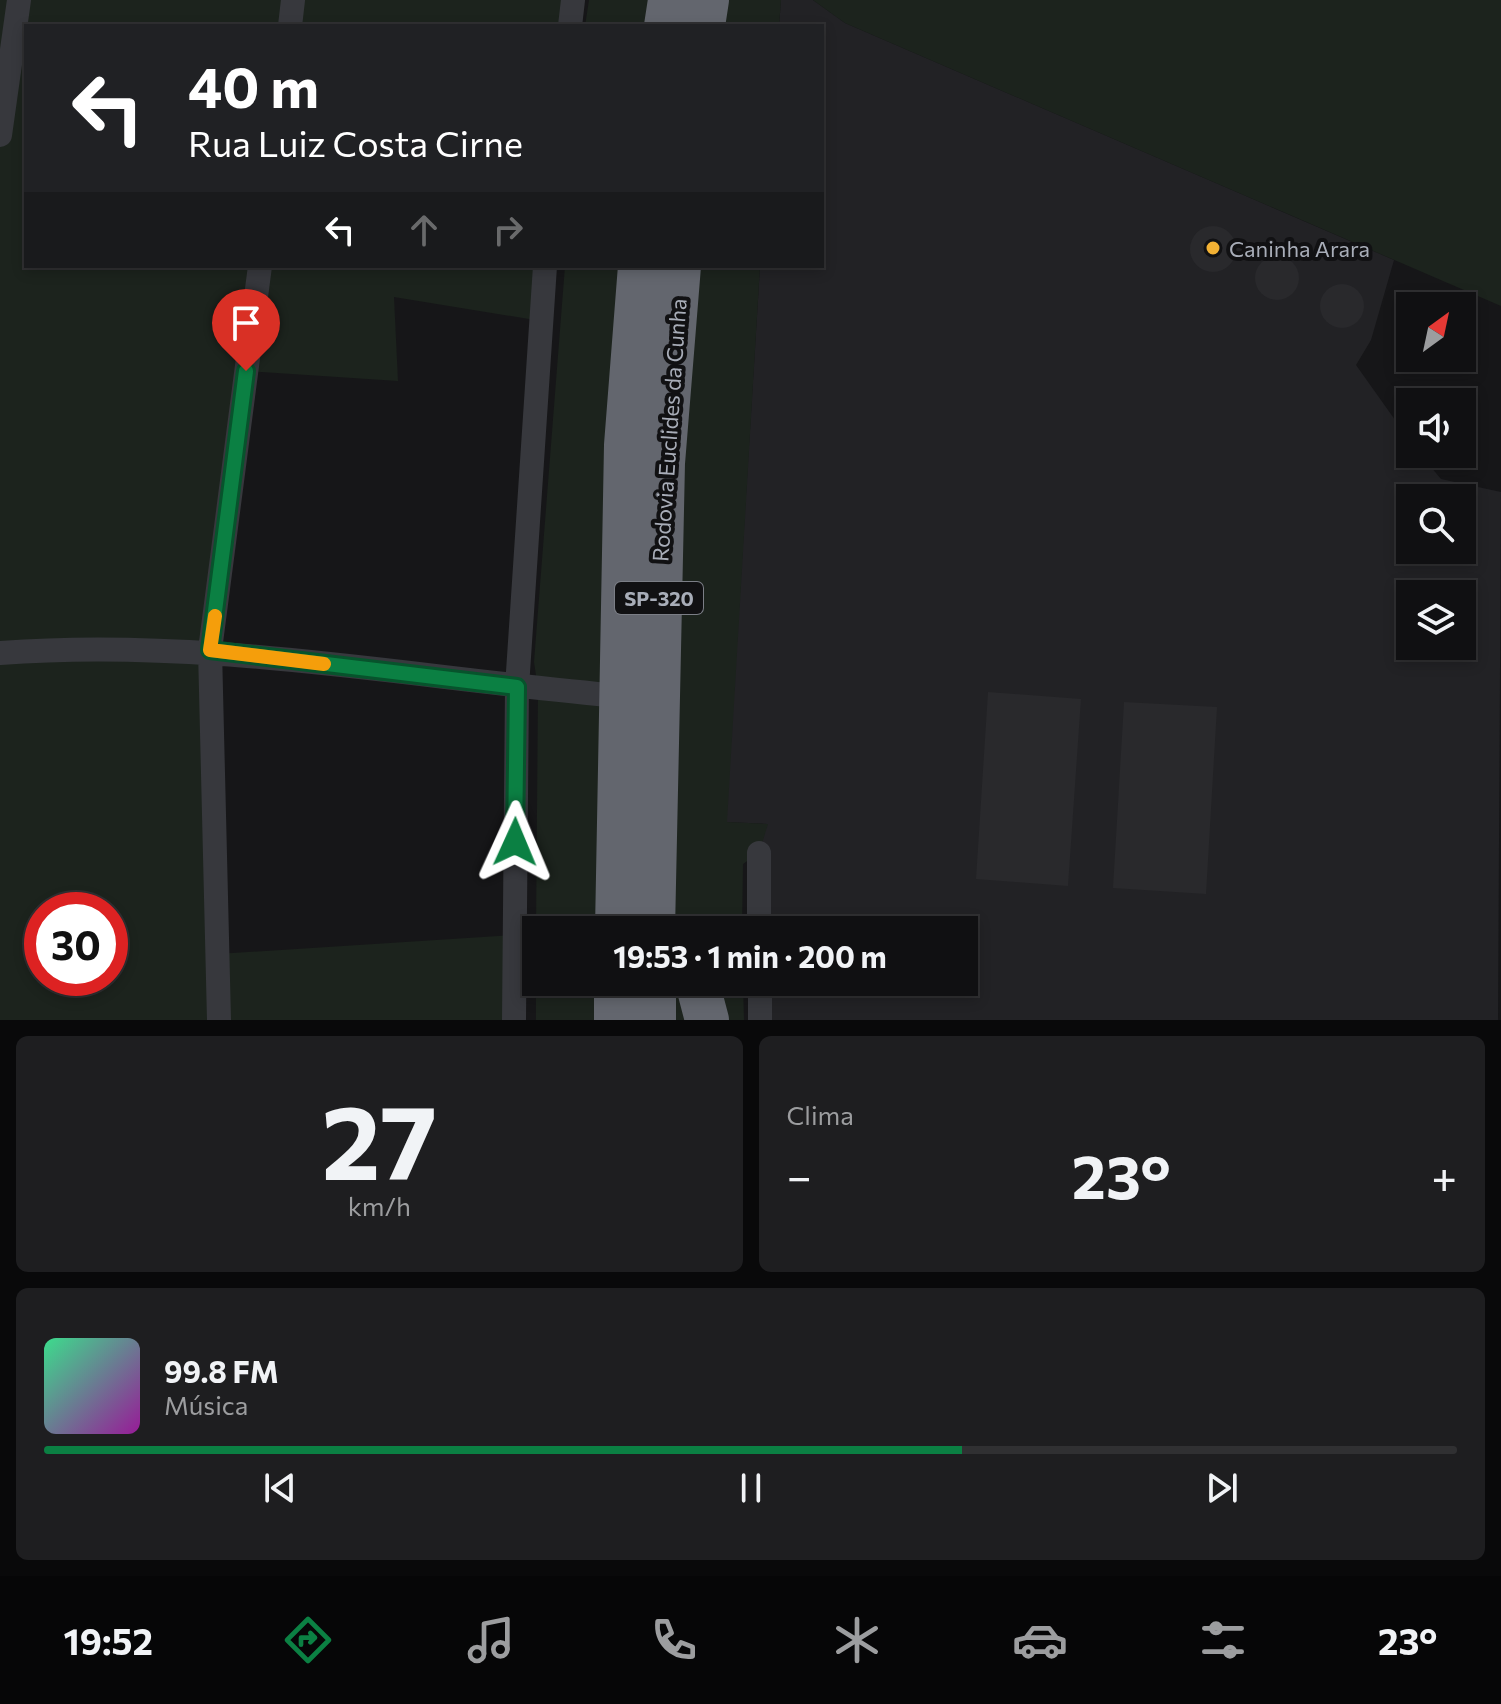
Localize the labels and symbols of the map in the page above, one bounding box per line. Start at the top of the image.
place label: Caninha Arara [1229,235,1370,262]
marker: Caninha Arara [1204,239,1222,257]
pin [212,289,280,371]
north arrow [1396,292,1476,372]
street label: Rodovia Euclides da Cunha [646,297,692,563]
road number: SP-320 [615,582,703,614]
position arrow [473,800,557,884]
speed limit sign: 30 [24,892,128,996]

